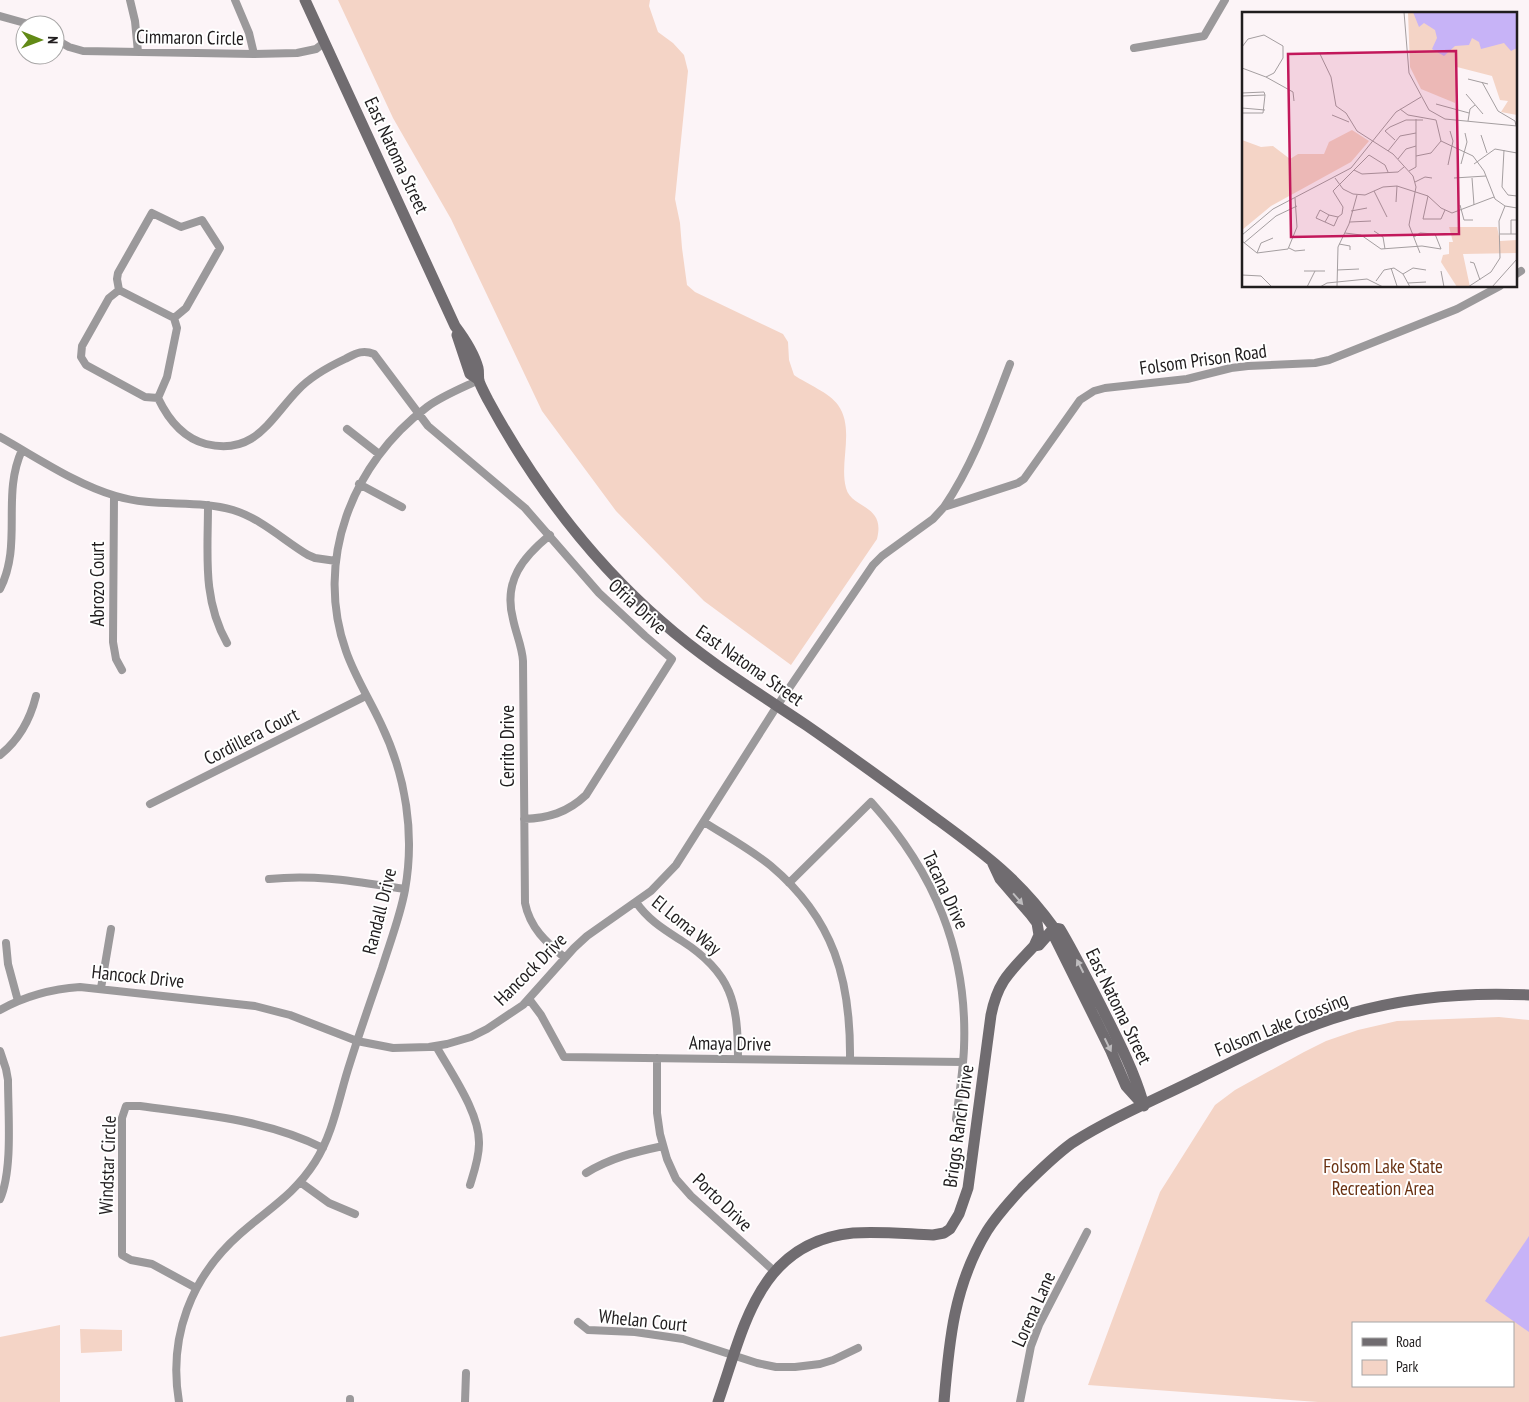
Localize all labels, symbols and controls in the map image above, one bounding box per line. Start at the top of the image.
inset map [1242,12,1516,288]
north arrow [15,15,65,65]
street label: Cimmaron Circle [136,24,244,50]
text: N [44,36,62,44]
street label: East Natoma Street [360,93,435,218]
street label: Folsom Prison Road [1138,338,1268,380]
street label: Abrozo Court [85,541,109,626]
street label: Ofria Drive [604,573,672,639]
street label: East Natoma Street [692,619,809,711]
street label: Cordillera Court [200,702,303,770]
street label: Cerrito Drive [495,705,519,787]
street label: Tacana Drive [918,847,975,933]
street label: Randall Drive [357,865,401,957]
street label: El Loma Way [647,890,727,961]
one-way arrow [1012,893,1023,905]
street label: Hancock Drive [489,928,571,1010]
street label: East Natoma Street [1081,944,1158,1069]
street label: Hancock Drive [90,959,186,993]
one-way arrow [1076,959,1084,973]
street label: Folsom Lake Crossing [1211,986,1351,1062]
street label: Amaya Drive [689,1030,771,1056]
one-way arrow [1104,1038,1112,1052]
street label: Briggs Ranch Drive [937,1063,979,1189]
street label: Windstar Circle [93,1115,121,1215]
park label: Folsom Lake State Recreation Area [1323,1154,1443,1200]
street label: Porto Drive [688,1168,758,1236]
street label: Lorena Lane [1006,1268,1060,1350]
street label: Whelan Court [598,1303,689,1337]
legend [1352,1322,1514,1387]
text: Road [1396,1332,1422,1351]
text: Park [1396,1357,1418,1376]

